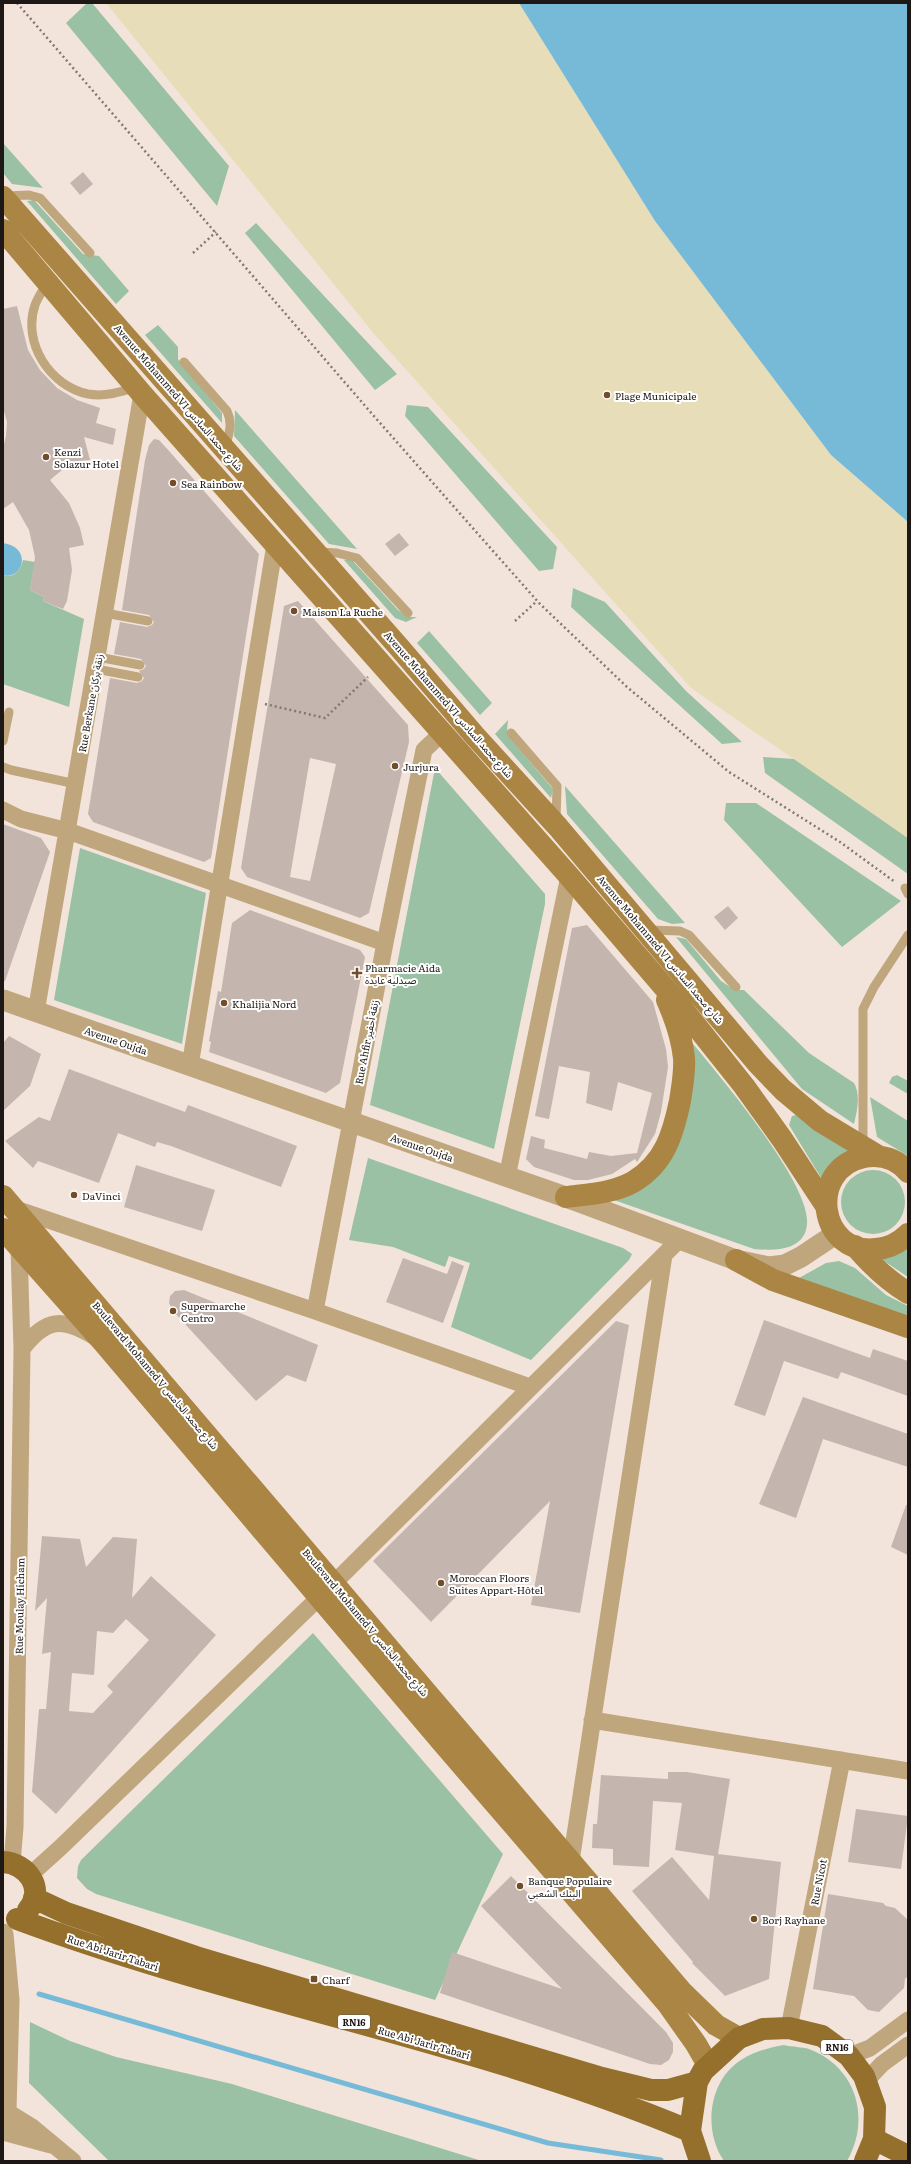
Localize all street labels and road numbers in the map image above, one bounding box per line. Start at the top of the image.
street label: Avenue Mohammed VI شارع محمد السادس [110,320,247,474]
street label: Avenue Mohammed VI شارع محمد السادس [380,627,517,781]
street label: Rue Berkane زنقة بركان [74,652,106,753]
street label: Avenue Mohammed VI شارع محمد السادس [593,871,728,1027]
street label: Rue Ahfir زنقة أحفير [350,998,382,1086]
street label: Avenue Oujda [83,1022,150,1058]
street label: Avenue Oujda [389,1129,456,1165]
street label: Boulevard Mohamed V شارع محمد الخامس [89,1298,223,1453]
street label: Boulevard Mohamed V شارع محمد الخامس [299,1545,433,1700]
street label: Rue Moulay Hicham [11,1557,27,1654]
street label: Rue Nicot [806,1858,830,1906]
street label: Rue Abi Jarir Tabari [65,1930,161,1974]
road number: RN16 [338,2015,370,2029]
street label: Rue Abi Jarir Tabari [376,2022,473,2063]
road number: RN16 [821,2040,853,2054]

